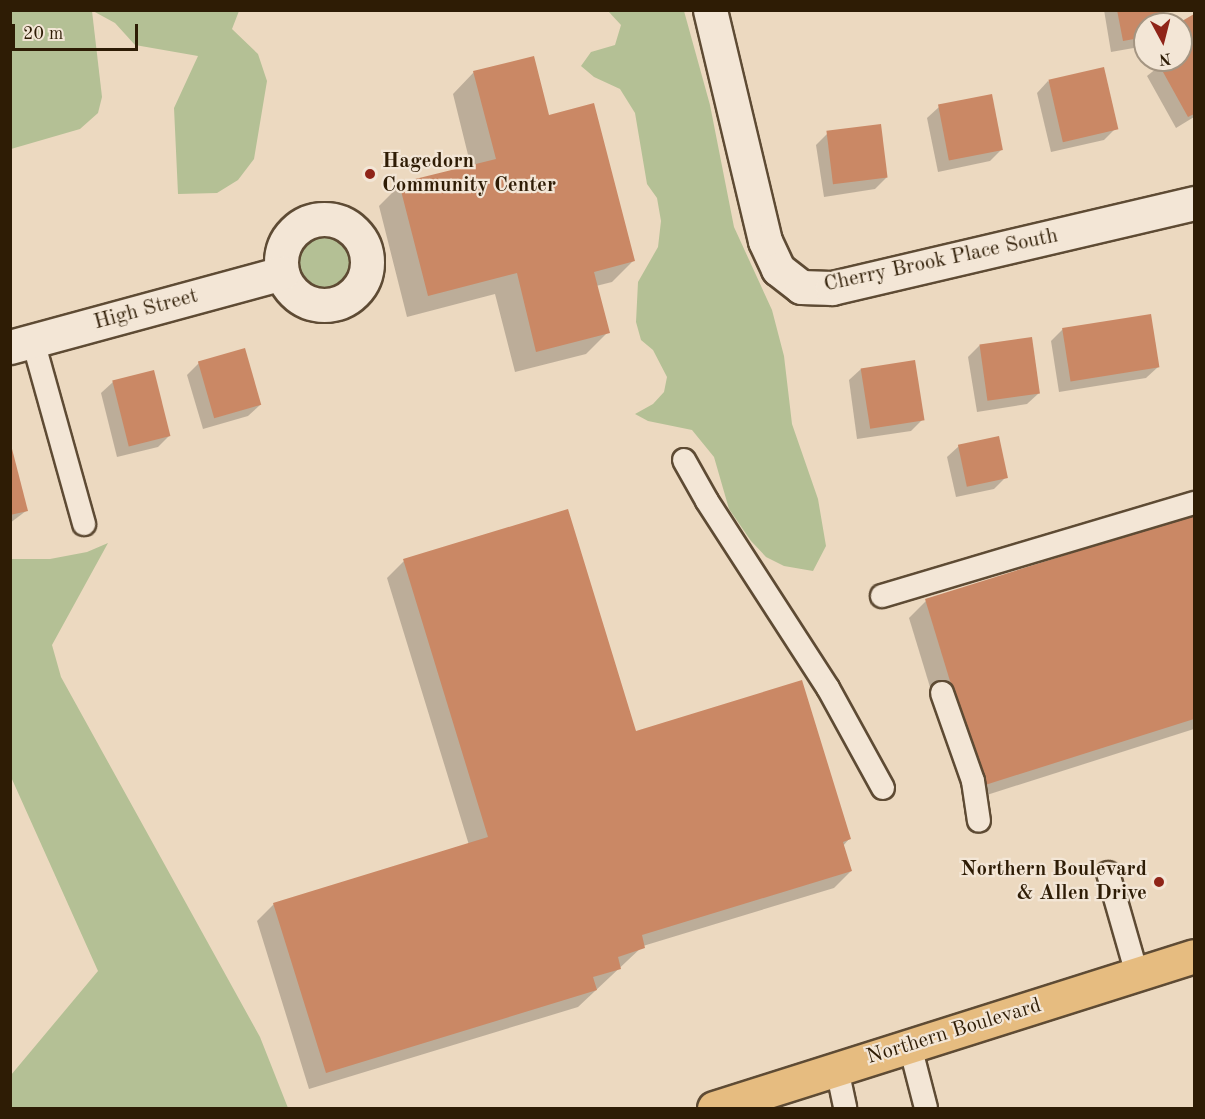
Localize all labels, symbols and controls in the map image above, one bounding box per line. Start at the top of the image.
scale bar [15,12,141,50]
north arrow [1133,12,1193,72]
text: 20 m [23,25,63,43]
text: N [1158,49,1172,67]
place label: Hagedorn Community Center [382,149,556,199]
marker: Hagedorn Community Center [363,167,377,181]
street label: Cherry Brook Place South [822,224,1060,298]
street label: High Street [91,284,201,336]
place label: Northern Boulevard & Allen Drive [961,857,1147,907]
marker: Northern Boulevard & Allen Drive [1152,875,1166,889]
street label: Northern Boulevard [864,993,1044,1071]

